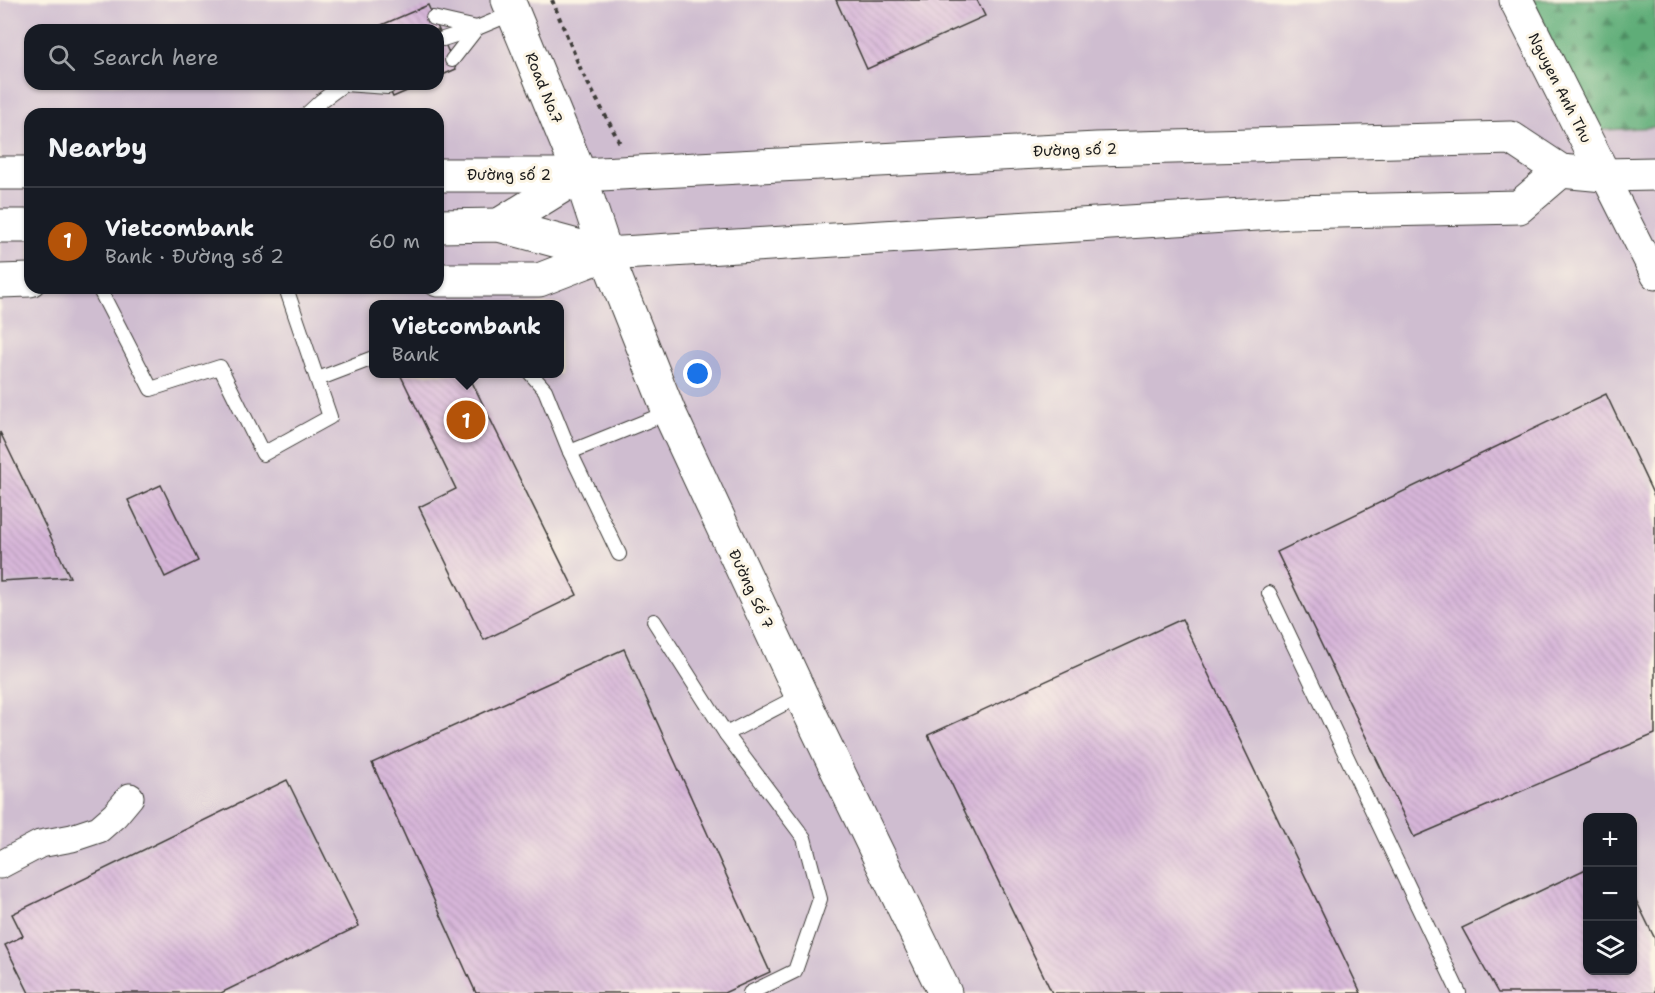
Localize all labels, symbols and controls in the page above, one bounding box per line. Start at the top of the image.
search box [24,24,444,90]
street label: Nguyen Anh Thu [1524,30,1596,146]
icon: search [45,41,78,74]
text: Search here [93,43,219,72]
street label: Road No.7 [521,49,567,127]
text: Nearby [48,130,147,165]
street label: Đường số 2 [1033,139,1117,161]
street label: Đường số 2 [467,165,551,185]
text: Vietcombank [105,214,254,243]
text: 1 [63,228,72,254]
text: 60 m [368,228,420,254]
text: Bank · Đường số 2 [105,243,284,269]
popup [369,300,564,378]
text: Vietcombank [392,312,541,341]
text: Bank [392,341,440,367]
your location [683,359,712,388]
pin: 1 [446,398,486,442]
street label: Đường Số 7 [724,546,778,632]
map controls [1583,813,1637,975]
button: + [1583,813,1637,867]
button: − [1583,867,1637,921]
button: layers [1583,921,1637,975]

